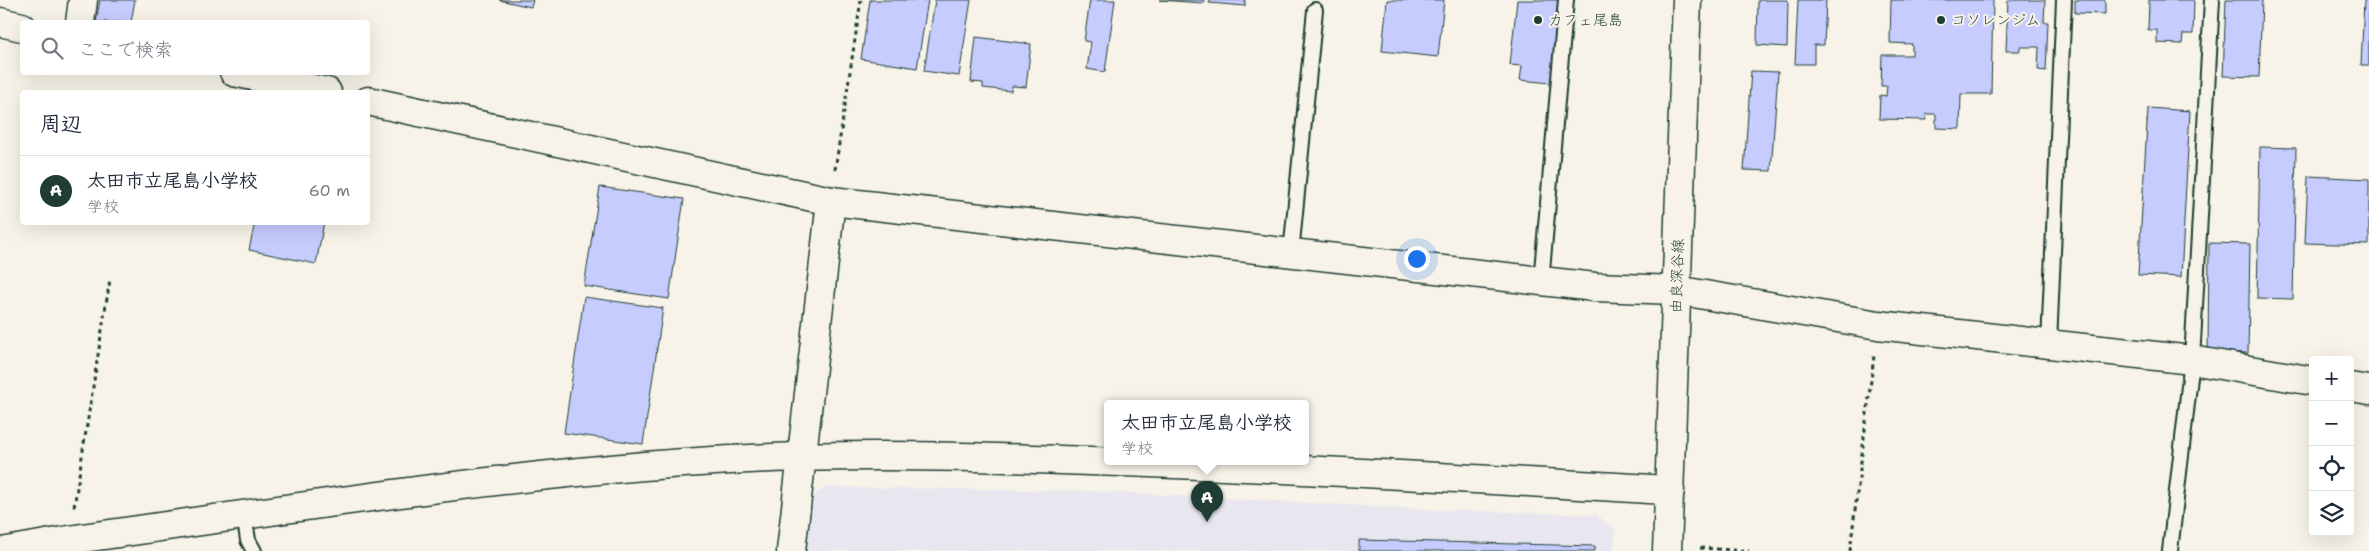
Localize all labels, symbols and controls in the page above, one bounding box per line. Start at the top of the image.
place label: カフェ尾島 [1548,10,1623,30]
place label: コソレンジム [1951,10,2040,30]
marker: カフェ尾島 [1532,14,1544,26]
marker: コソレンジム [1935,14,1947,26]
search box [20,20,370,75]
icon: search [38,34,66,62]
text: ここで検索 [78,37,173,62]
text: 周辺 [40,110,82,138]
text: 太田市立尾島小学校 [87,168,258,193]
text: A [50,180,62,201]
text: 60 m [309,180,350,201]
text: 学校 [87,196,119,217]
street label: 由良深谷線 [1666,238,1688,314]
your location [1404,246,1430,272]
map controls [2309,356,2354,536]
button: + [2309,356,2354,401]
popup [1104,400,1309,465]
button: − [2309,401,2354,446]
text: 太田市立尾島小学校 [1121,410,1292,435]
text: 学校 [1121,438,1153,459]
button: locate [2309,446,2354,491]
pin: A [1191,481,1223,522]
button: layers [2309,491,2354,536]

